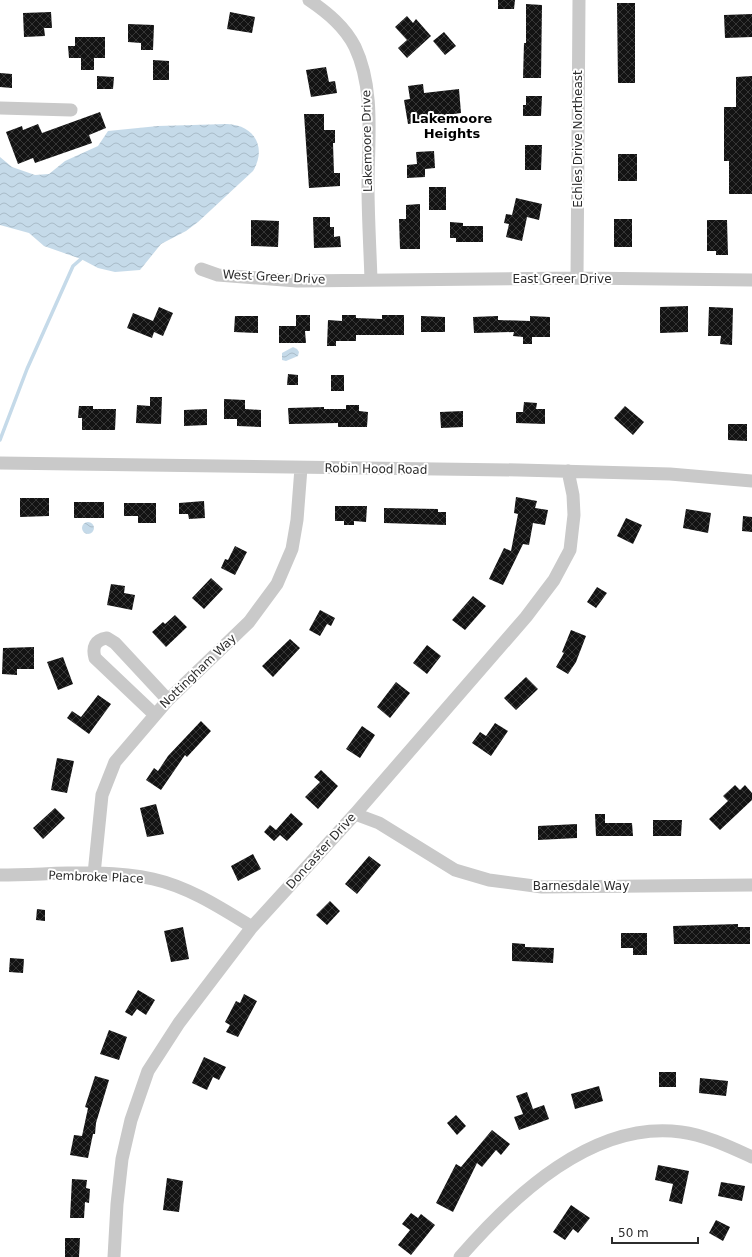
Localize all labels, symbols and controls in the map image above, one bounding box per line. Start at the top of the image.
street label: Echles Drive Northeast [571,70,585,208]
street label: Lakemoore Drive [359,90,375,192]
district label: Lakemoore Heights [412,111,493,141]
street label: West Greer Drive [222,267,326,287]
street label: East Greer Drive [512,272,612,286]
street label: Robin Hood Road [325,461,427,477]
street label: Nottingham Way [157,631,239,711]
street label: Doncaster Drive [283,810,359,892]
street label: Pembroke Place [48,868,144,886]
street label: Barnesdale Way [533,879,629,893]
scale bar [612,1219,698,1245]
text: 50 m [618,1226,649,1240]

